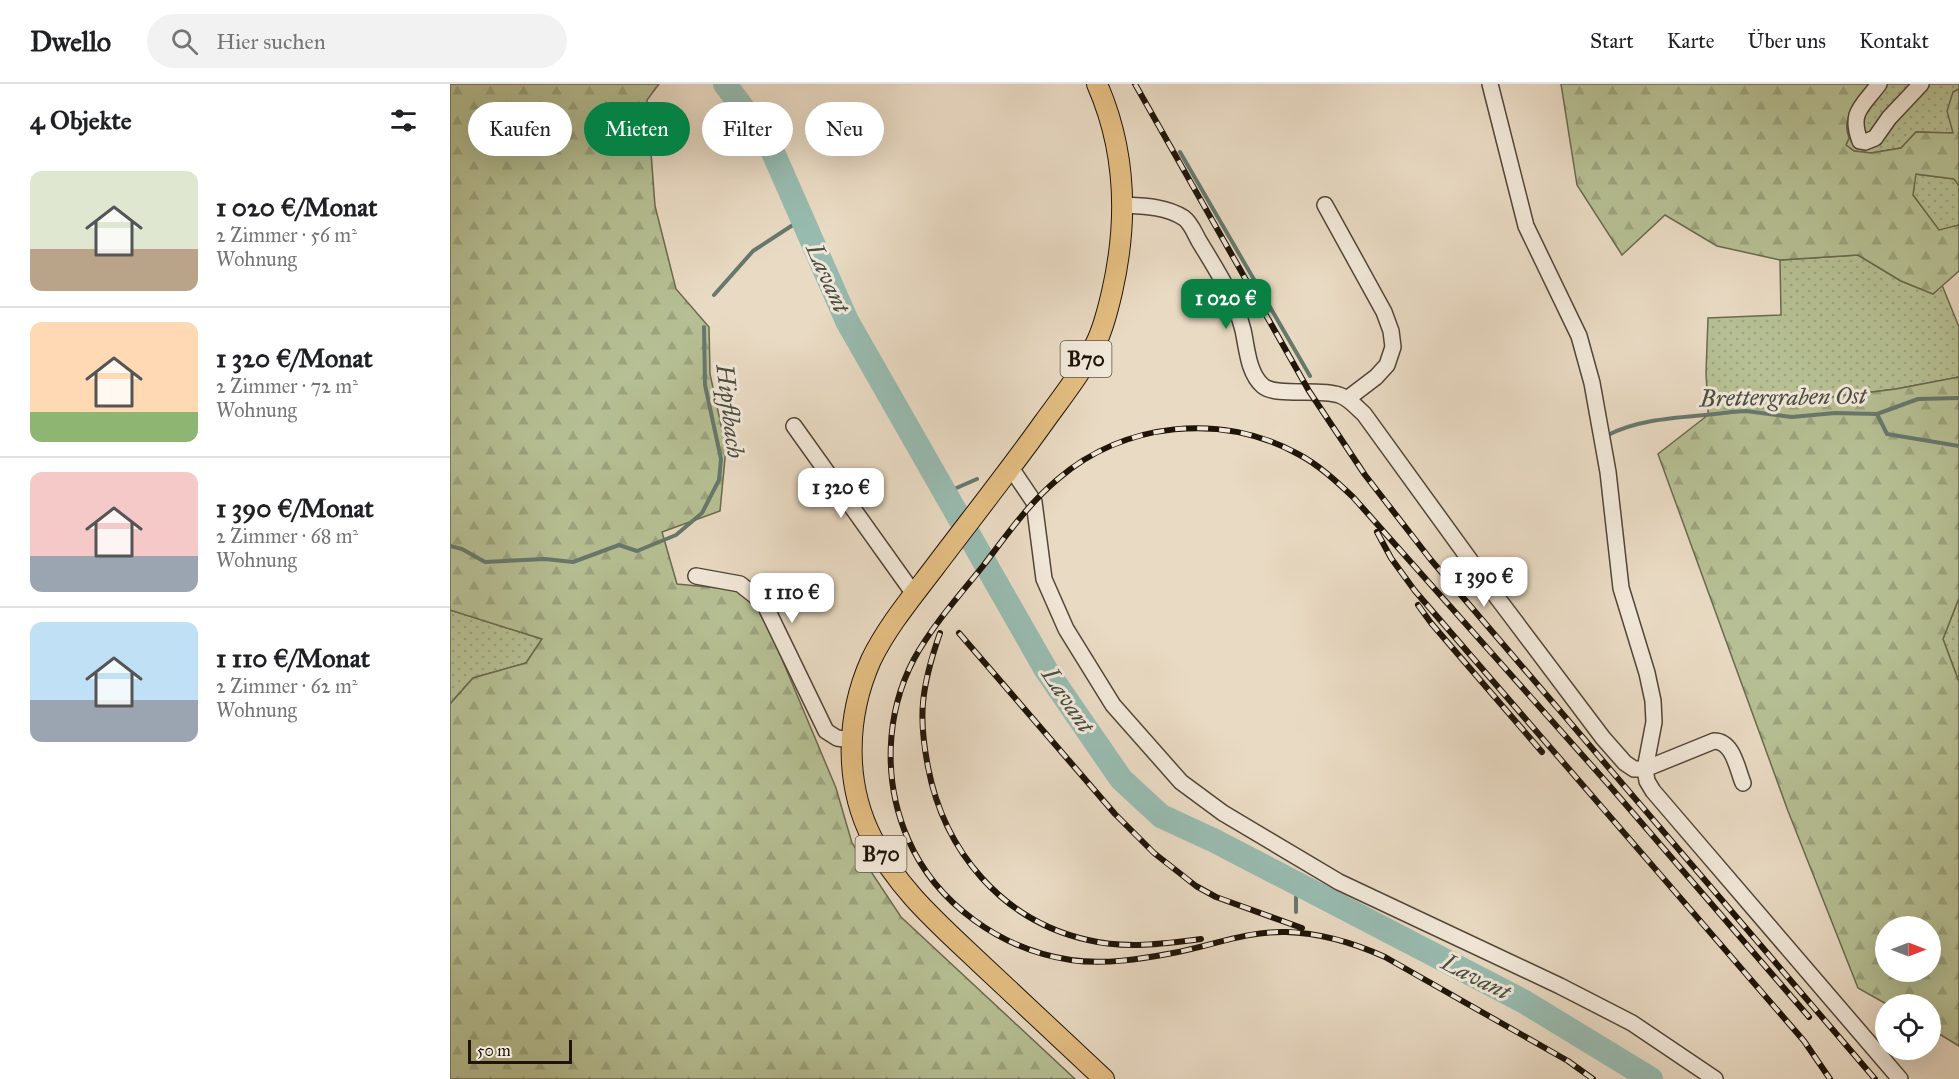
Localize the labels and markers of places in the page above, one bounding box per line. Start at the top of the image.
pin: 1 020 € [1171,279,1281,330]
pin: 1 320 € [786,468,896,519]
pin: 1 390 € [1429,557,1539,608]
pin: 1 110 € [737,573,847,624]

